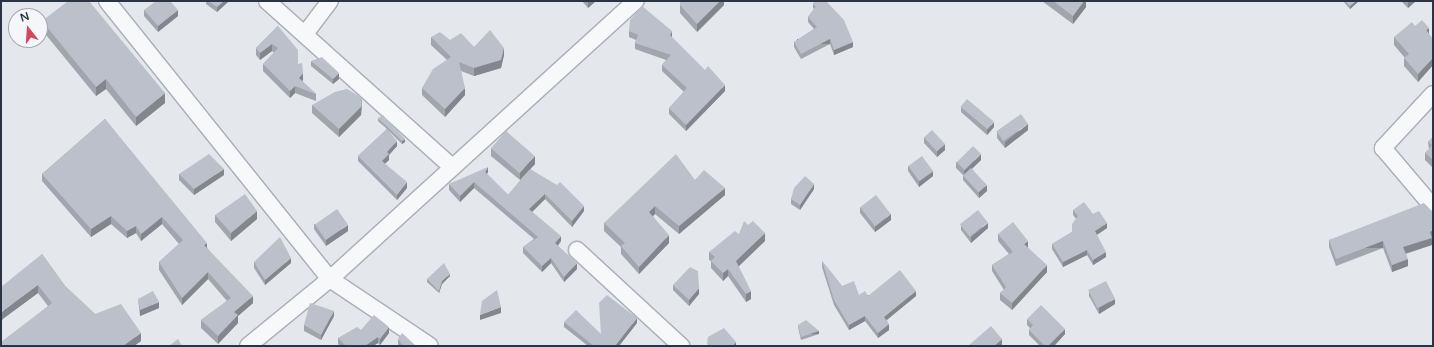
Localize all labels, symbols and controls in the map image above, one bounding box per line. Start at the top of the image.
north arrow [8,8,48,48]
text: N [19,9,31,25]

